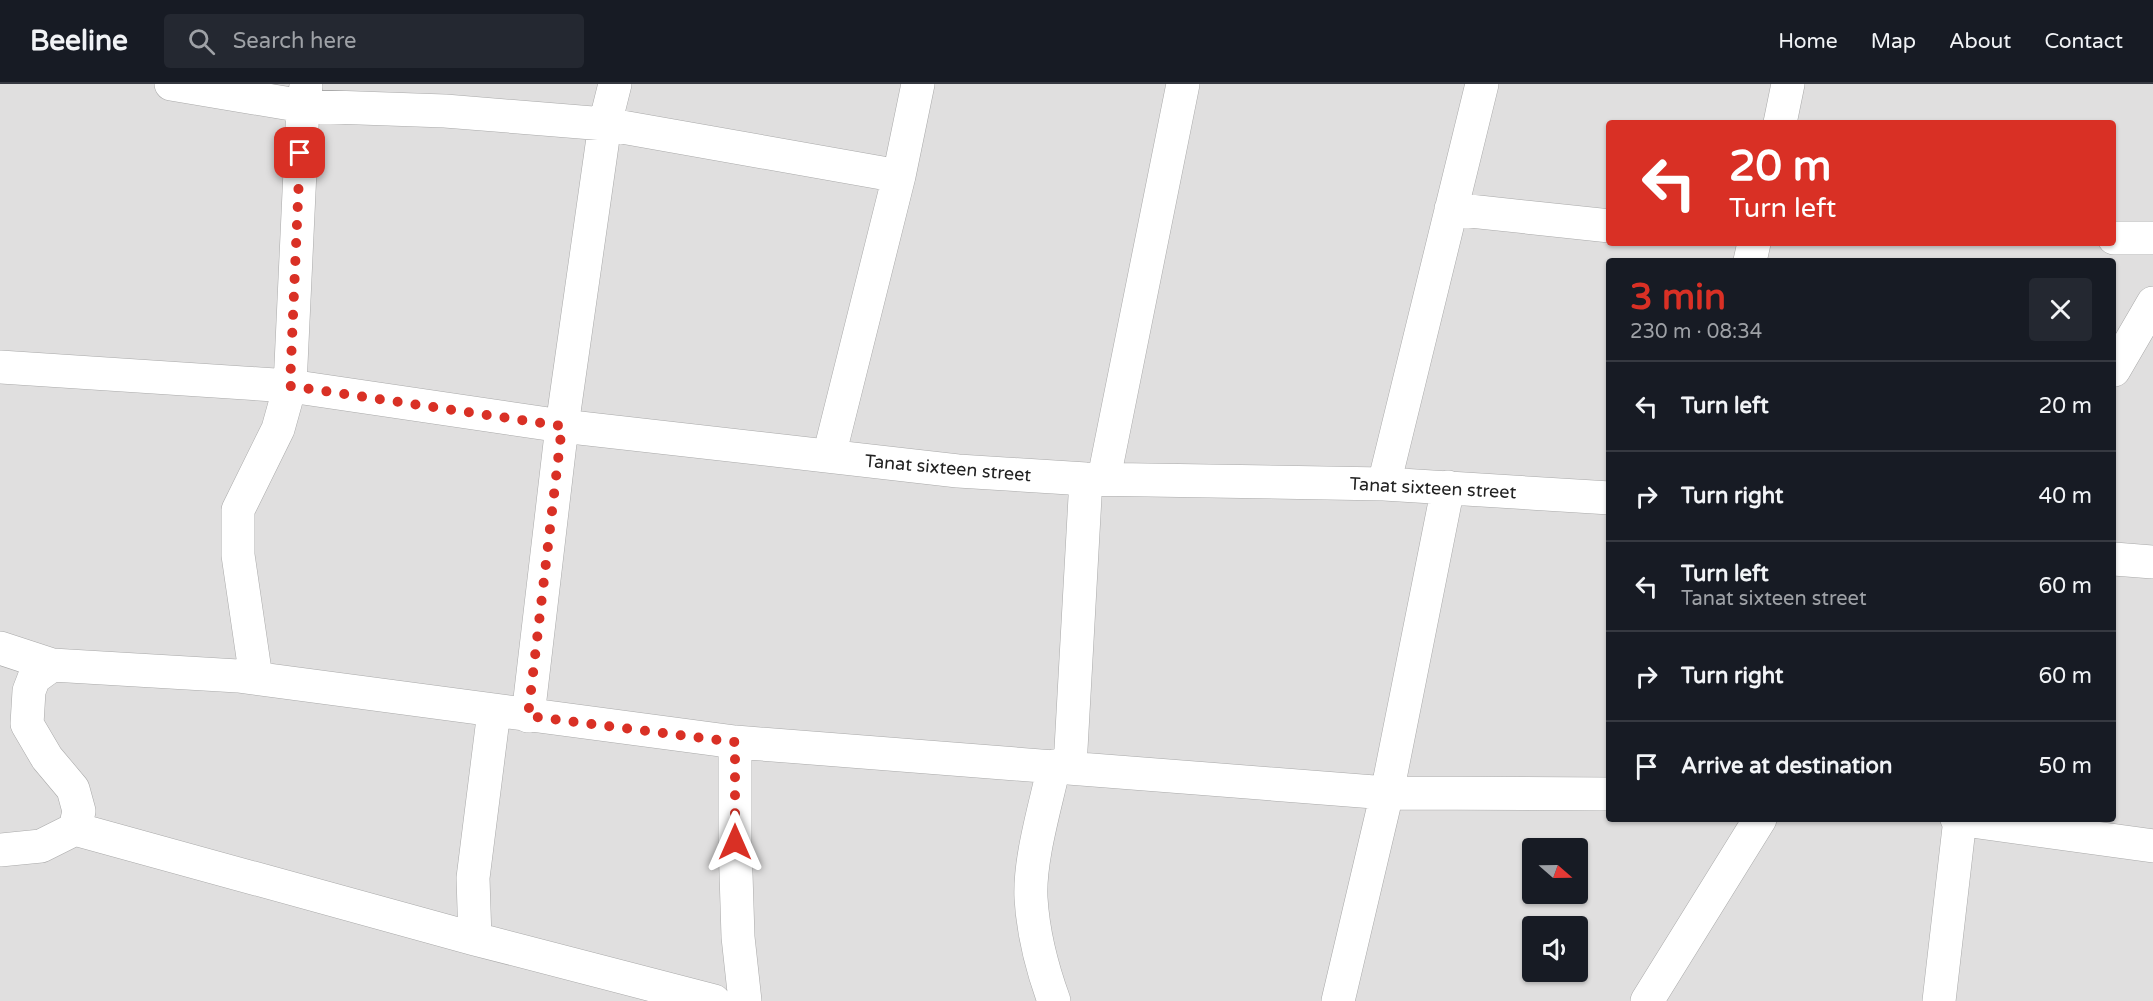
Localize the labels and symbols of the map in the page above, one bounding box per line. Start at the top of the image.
pin [274,127,325,178]
street label: Tanat sixteen street [864,450,1032,486]
street label: Tanat sixteen street [1349,473,1517,503]
position arrow [703,810,767,874]
north arrow [1522,838,1588,904]

